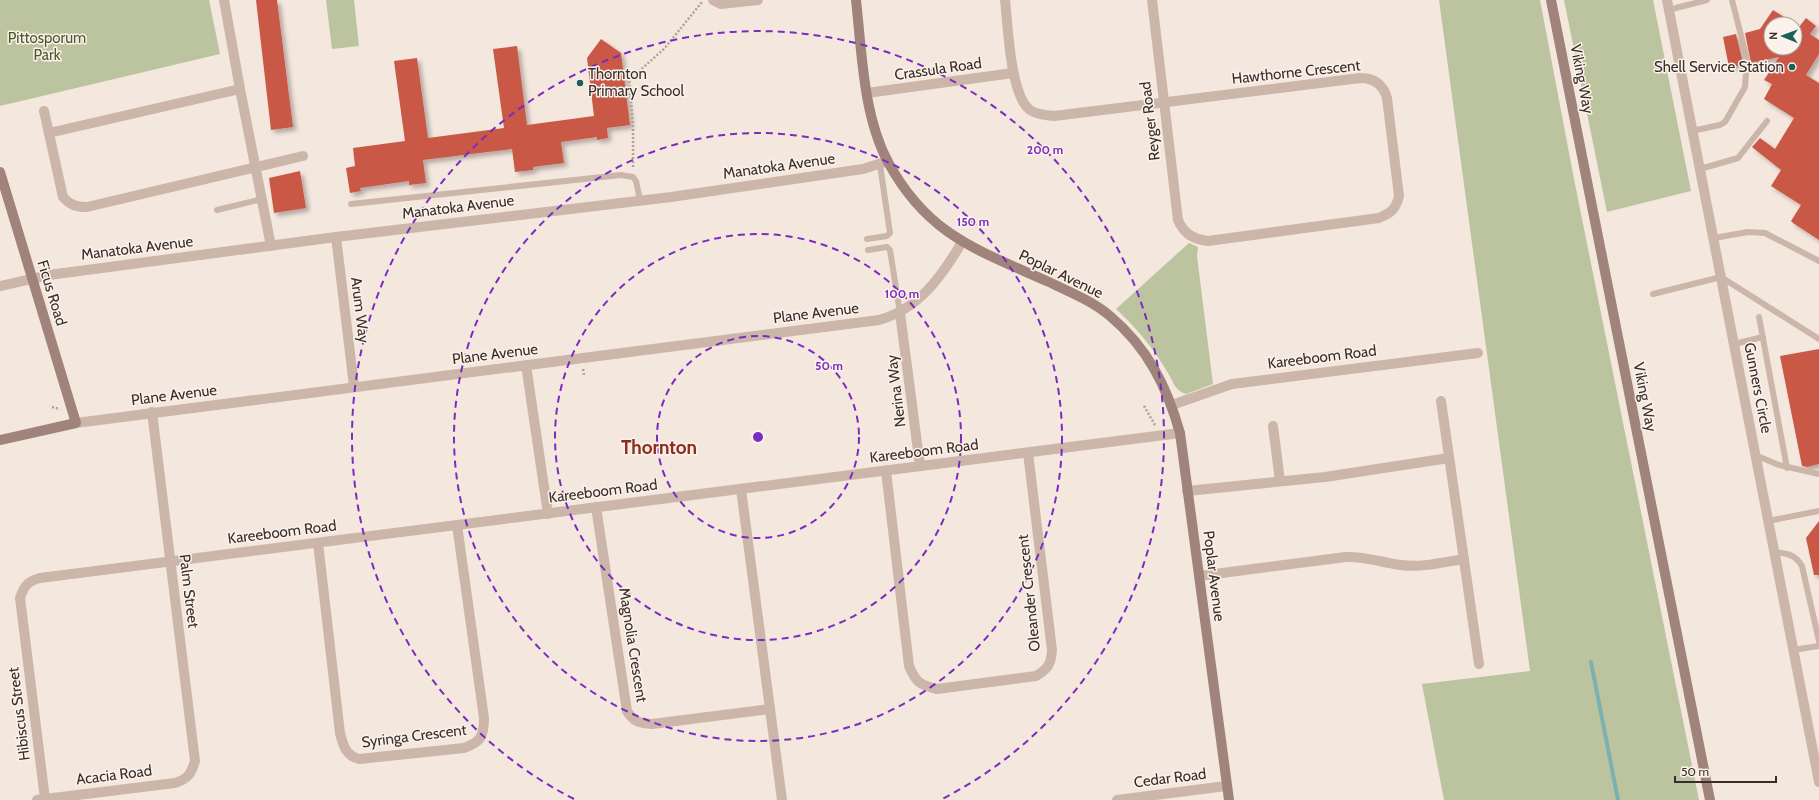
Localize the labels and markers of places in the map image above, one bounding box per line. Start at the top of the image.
place label: Shell Service Station [1654,58,1784,76]
marker: Shell Service Station [1787,62,1797,72]
place label: Thornton Primary School [588,65,685,100]
marker: Thornton Primary School [575,78,585,88]
centre of rings [751,430,765,444]

